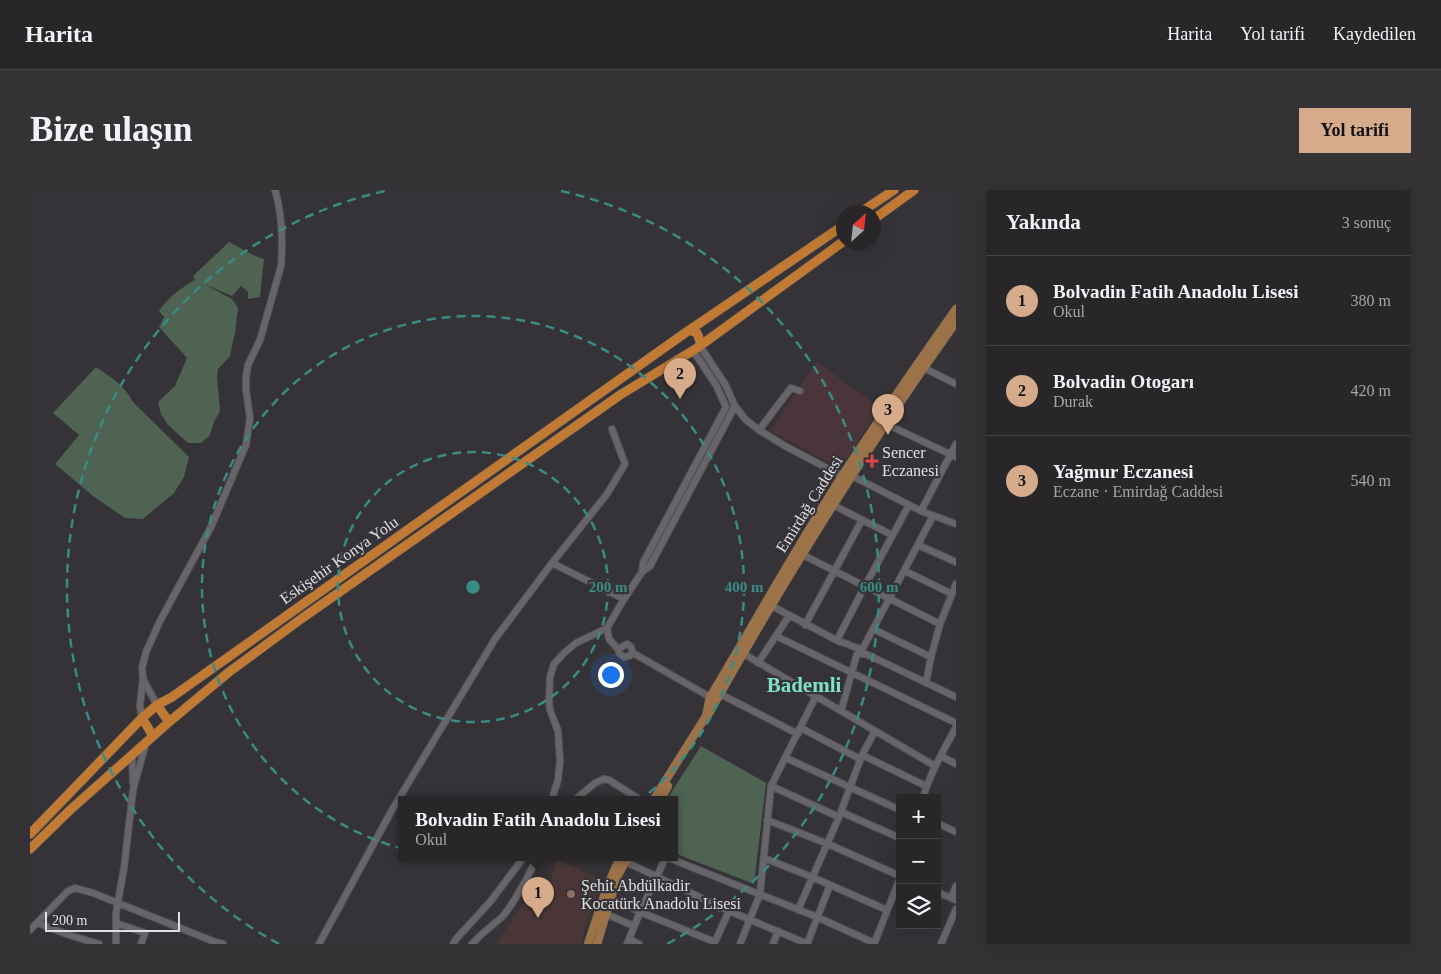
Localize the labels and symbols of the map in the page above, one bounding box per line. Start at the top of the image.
north arrow [836,205,881,250]
pin: 2 [664,358,696,399]
pin: 3 [872,394,904,435]
place label: Sencer Eczanesi [882,444,939,479]
street label: Emirdağ Caddesi [772,452,847,556]
marker: Sencer Eczanesi [866,455,878,467]
street label: Eskişehir Konya Yolu [277,513,402,608]
centre of rings [464,578,482,596]
text: 200 m [589,579,628,595]
text: 400 m [725,579,764,595]
text: 600 m [860,579,899,595]
your location [598,662,624,688]
district label: Bademli [767,673,841,697]
pin: 1 [522,877,554,918]
place label: Şehit Abdülkadir Kocatürk Anadolu Lisesi [581,877,742,912]
marker: Şehit Abdülkadir Kocatürk Anadolu Lisesi [565,888,577,900]
scale bar [45,909,180,932]

